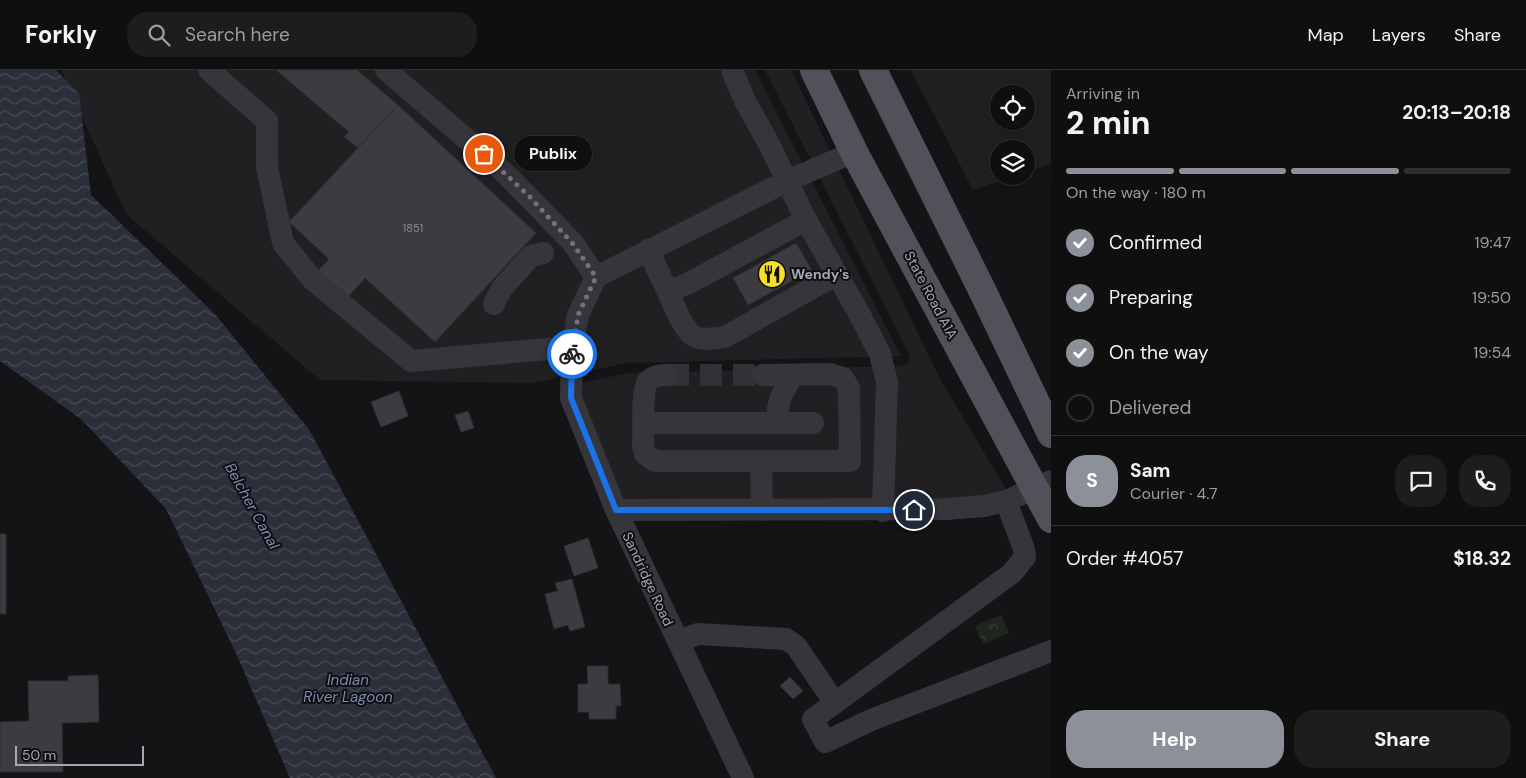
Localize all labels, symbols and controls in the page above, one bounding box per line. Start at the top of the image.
search box [127,12,477,57]
text: Forkly [25,19,97,50]
icon: search [145,21,173,49]
text: Search here [185,22,290,47]
text: Map [1308,23,1344,47]
text: Layers [1372,23,1426,47]
text: Share [1454,23,1501,47]
text: Arriving in [1066,83,1140,104]
map controls [990,85,1035,185]
button: locate [990,85,1035,130]
text: 20:13–20:18 [1402,100,1511,125]
text: 2 min [1066,102,1151,144]
pin [463,133,505,175]
callout: Publix [514,136,592,172]
icon: bag [470,140,498,168]
button: layers [990,140,1035,185]
text: Publix [529,143,577,164]
text: On the way · 180 m [1066,182,1206,203]
house number: 1851 [403,221,423,235]
icon: check [1066,229,1094,257]
text: Confirmed [1109,230,1202,255]
text: 19:47 [1474,232,1511,253]
street label: State Road A1A [900,248,962,342]
restaurant icon: Wendy's [757,259,787,289]
place label: Wendy's [791,265,849,283]
icon: check [1066,284,1094,312]
text: Preparing [1109,285,1193,310]
text: 19:50 [1472,287,1511,308]
courier [547,329,597,379]
icon: check [1066,339,1094,367]
icon: bike [558,340,586,368]
text: On the way [1109,340,1209,365]
text: 19:54 [1473,342,1511,363]
text: Delivered [1109,395,1191,420]
button: chat [1395,455,1447,507]
button: phone [1459,455,1511,507]
text: Sam [1130,458,1171,483]
water label: Belcher Canal [220,459,284,553]
text: S [1086,468,1098,493]
text: Courier · 4.7 [1130,483,1218,504]
pin [893,489,935,531]
icon: home [900,496,928,524]
street label: Sandridge Road [618,529,678,629]
text: Order #4057 [1066,546,1183,571]
text: $18.32 [1453,546,1511,571]
water label: Indian River Lagoon [303,670,393,707]
button: Help [1066,710,1284,768]
button: Share [1294,710,1511,768]
scale bar [15,743,144,766]
text: 50 m [22,746,56,764]

